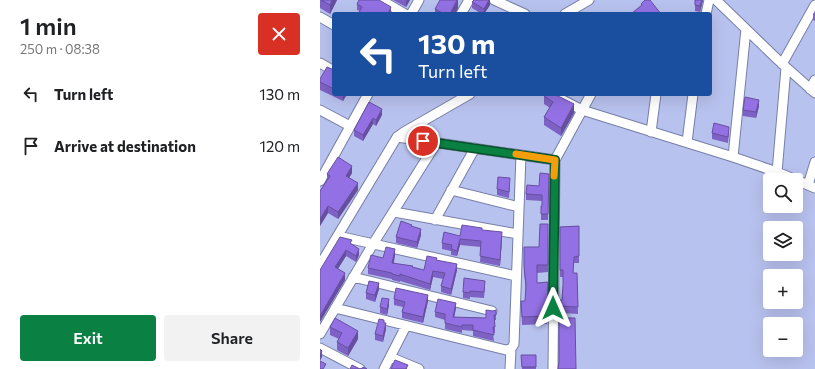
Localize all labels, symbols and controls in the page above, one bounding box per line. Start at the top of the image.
text: 1 min [20,11,77,40]
button: close [258,13,300,55]
text: 130 m [418,26,495,60]
icon: left [352,28,404,80]
text: 250 m · 08:38 [20,41,100,57]
text: Turn left [418,60,487,82]
icon: left [20,83,42,105]
text: Turn left [54,85,113,103]
text: 130 m [259,85,300,103]
pin [406,124,440,158]
icon: arrive [412,130,434,152]
icon: arrive [20,135,42,157]
text: Arrive at destination [54,137,196,155]
text: 120 m [260,137,300,155]
map controls [763,173,803,357]
button: search [763,173,803,213]
button: layers [763,221,803,261]
button: + [763,269,803,309]
position arrow [532,287,574,329]
button: Exit [20,315,156,361]
button: Share [164,315,300,361]
button: − [763,317,803,357]

